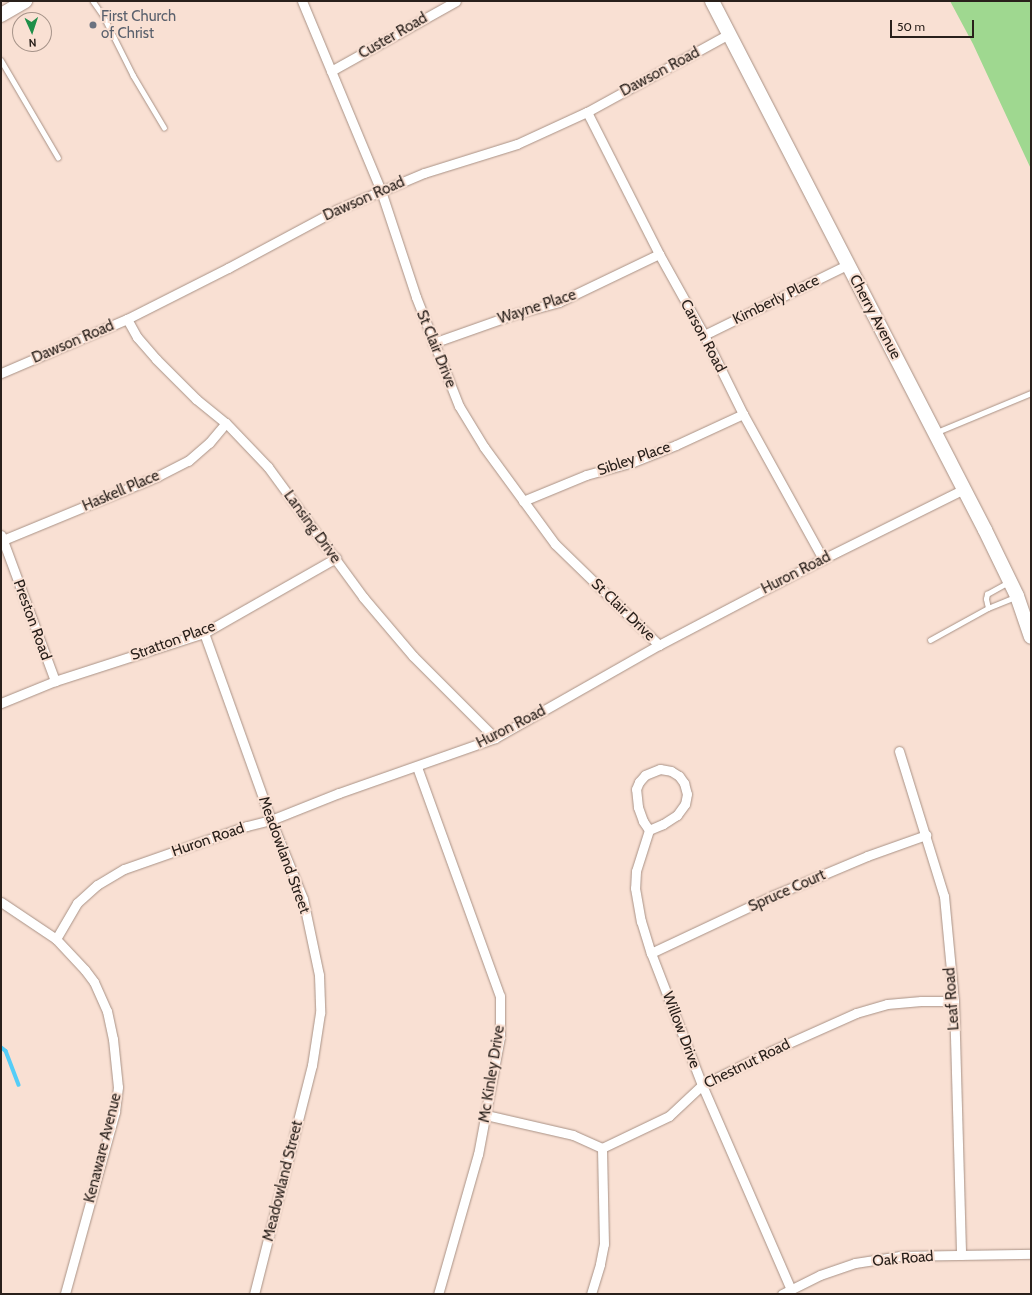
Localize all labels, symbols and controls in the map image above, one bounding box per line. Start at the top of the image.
place label: First Church of Christ [101,7,176,42]
street label: Custer Road [355,9,431,63]
north arrow [12,12,52,52]
scale bar [892,12,976,38]
text: 50 m [897,19,925,34]
marker: First Church of Christ [88,20,98,30]
text: N [28,36,37,50]
street label: Dawson Road [617,44,703,100]
street label: Dawson Road [320,173,408,225]
street label: Kimberly Place [730,271,822,329]
street label: Cherry Avenue [845,272,905,362]
street label: Wayne Place [496,286,578,328]
street label: Carson Road [676,296,730,376]
street label: St Clair Drive [412,308,460,390]
street label: Dawson Road [29,317,117,367]
street label: Sibley Place [595,438,673,480]
street label: Haskell Place [80,467,162,515]
street label: Lansing Drive [280,487,344,567]
street label: Huron Road [758,548,834,598]
street label: St Clair Drive [587,575,659,645]
street label: Preston Road [9,577,55,663]
street label: Stratton Place [128,617,218,665]
street label: Huron Road [473,702,549,752]
street label: Meadowland Street [254,794,314,916]
street label: Huron Road [169,819,247,861]
street label: Spruce Court [746,866,828,916]
street label: Leaf Road [941,967,963,1031]
street label: Willow Drive [658,989,704,1071]
street label: Mc Kinley Drive [475,1024,509,1124]
street label: Chestnut Road [701,1035,793,1093]
street label: Kenaware Avenue [81,1091,125,1205]
street label: Meadowland Street [259,1119,307,1243]
street label: Oak Road [872,1247,934,1271]

